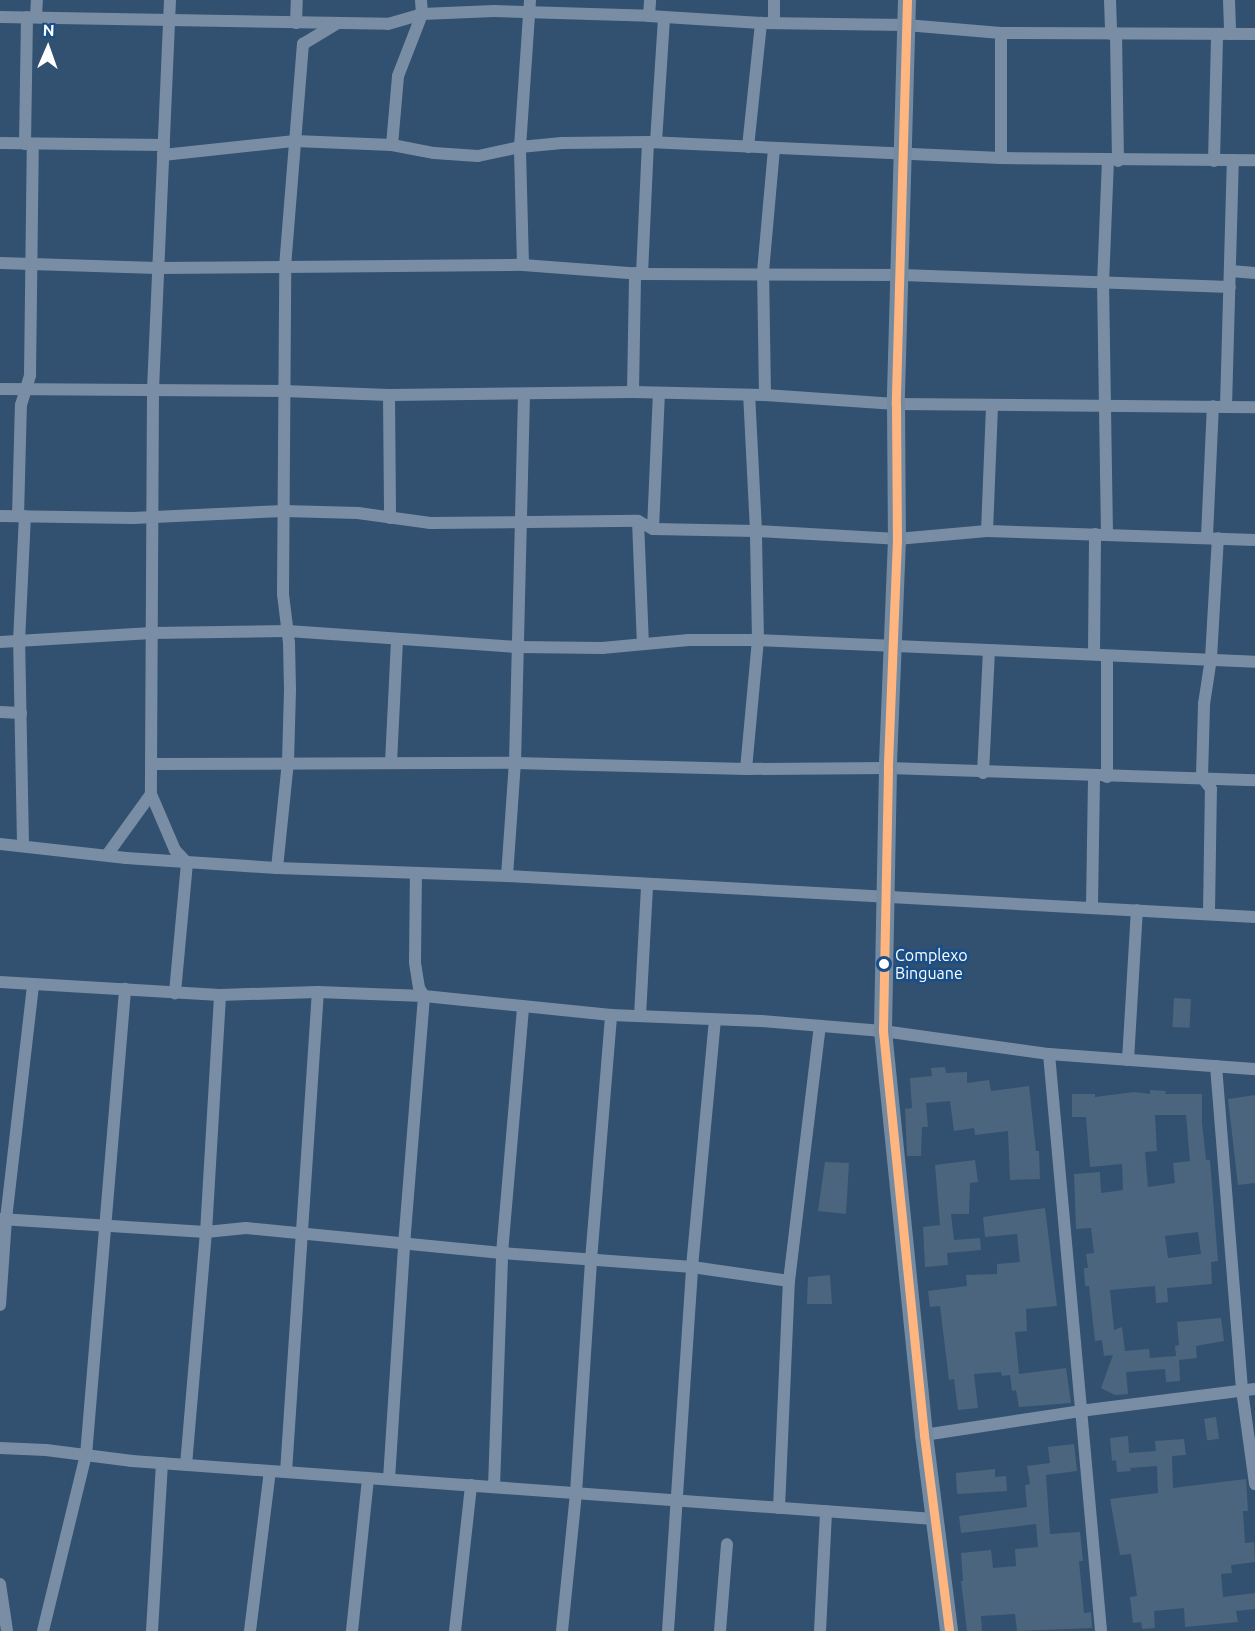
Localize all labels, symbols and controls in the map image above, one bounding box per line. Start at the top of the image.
north arrow [18,18,78,78]
text: N [42,21,55,39]
place label: Complexo Binguane [895,945,968,983]
marker: Complexo Binguane [878,958,890,970]

